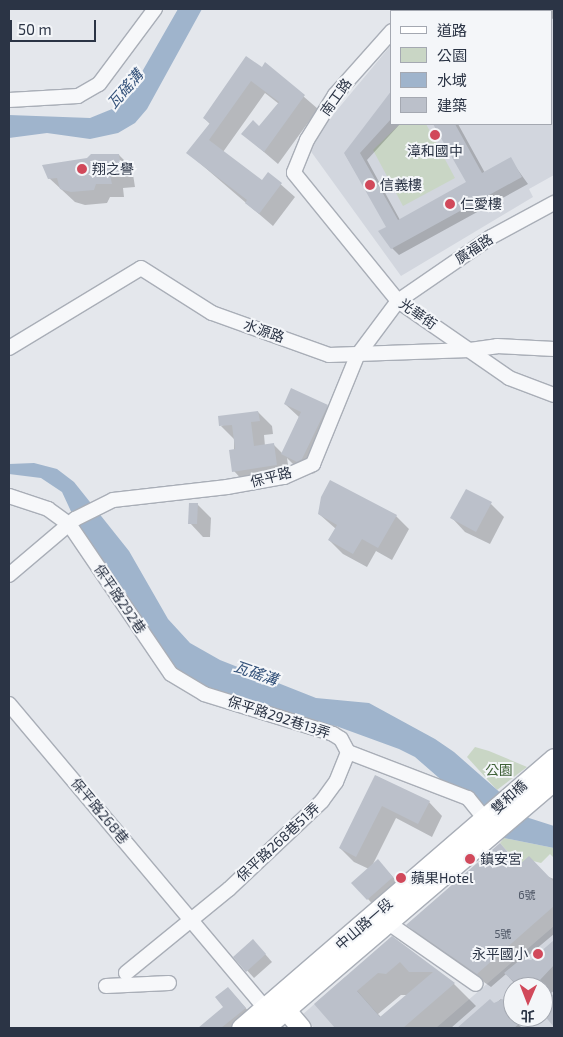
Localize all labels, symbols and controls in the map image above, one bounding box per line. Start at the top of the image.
scale bar [12,10,99,42]
legend [390,10,553,125]
text: 50 m [18,20,52,38]
text: 道路 [437,21,467,39]
text: 公園 [437,46,467,64]
water label: 瓦磘溝 [103,66,147,112]
text: 水域 [437,71,467,89]
street label: 南工路 [317,75,355,119]
text: 建築 [437,96,467,114]
marker: 漳和國中 [429,129,441,141]
place label: 漳和國中 [407,143,463,159]
place label: 翔之譽 [92,161,134,177]
marker: 翔之譽 [76,163,88,175]
place label: 信義樓 [380,177,422,193]
marker: 信義樓 [364,179,376,191]
place label: 仁愛樓 [460,196,502,212]
marker: 仁愛樓 [444,198,456,210]
street label: 廣福路 [452,231,496,267]
street label: 光華街 [396,295,440,333]
street label: 水源路 [241,316,287,346]
street label: 保平路 [249,464,293,490]
street label: 保平路292巷 [91,561,149,637]
water label: 瓦磘溝 [232,657,280,689]
street label: 保平路292巷13弄 [225,692,333,742]
park label: 公園 [485,762,513,778]
street label: 保平路268巷 [68,775,132,847]
street label: 雙和橋 [488,777,530,817]
street label: 保平路268巷51弄 [233,799,323,885]
place label: 鎮安宮 [480,851,522,867]
marker: 鎮安宮 [464,853,476,865]
place label: 蘋果Hotel [411,870,473,886]
marker: 蘋果Hotel [395,872,407,884]
house number: 6號 [518,888,536,902]
street label: 中山路一段 [332,895,396,953]
house number: 5號 [495,927,511,941]
place label: 永平國小 [472,946,528,962]
marker: 永平國小 [532,948,544,960]
north arrow [503,977,553,1027]
text: 北 [521,1008,535,1025]

